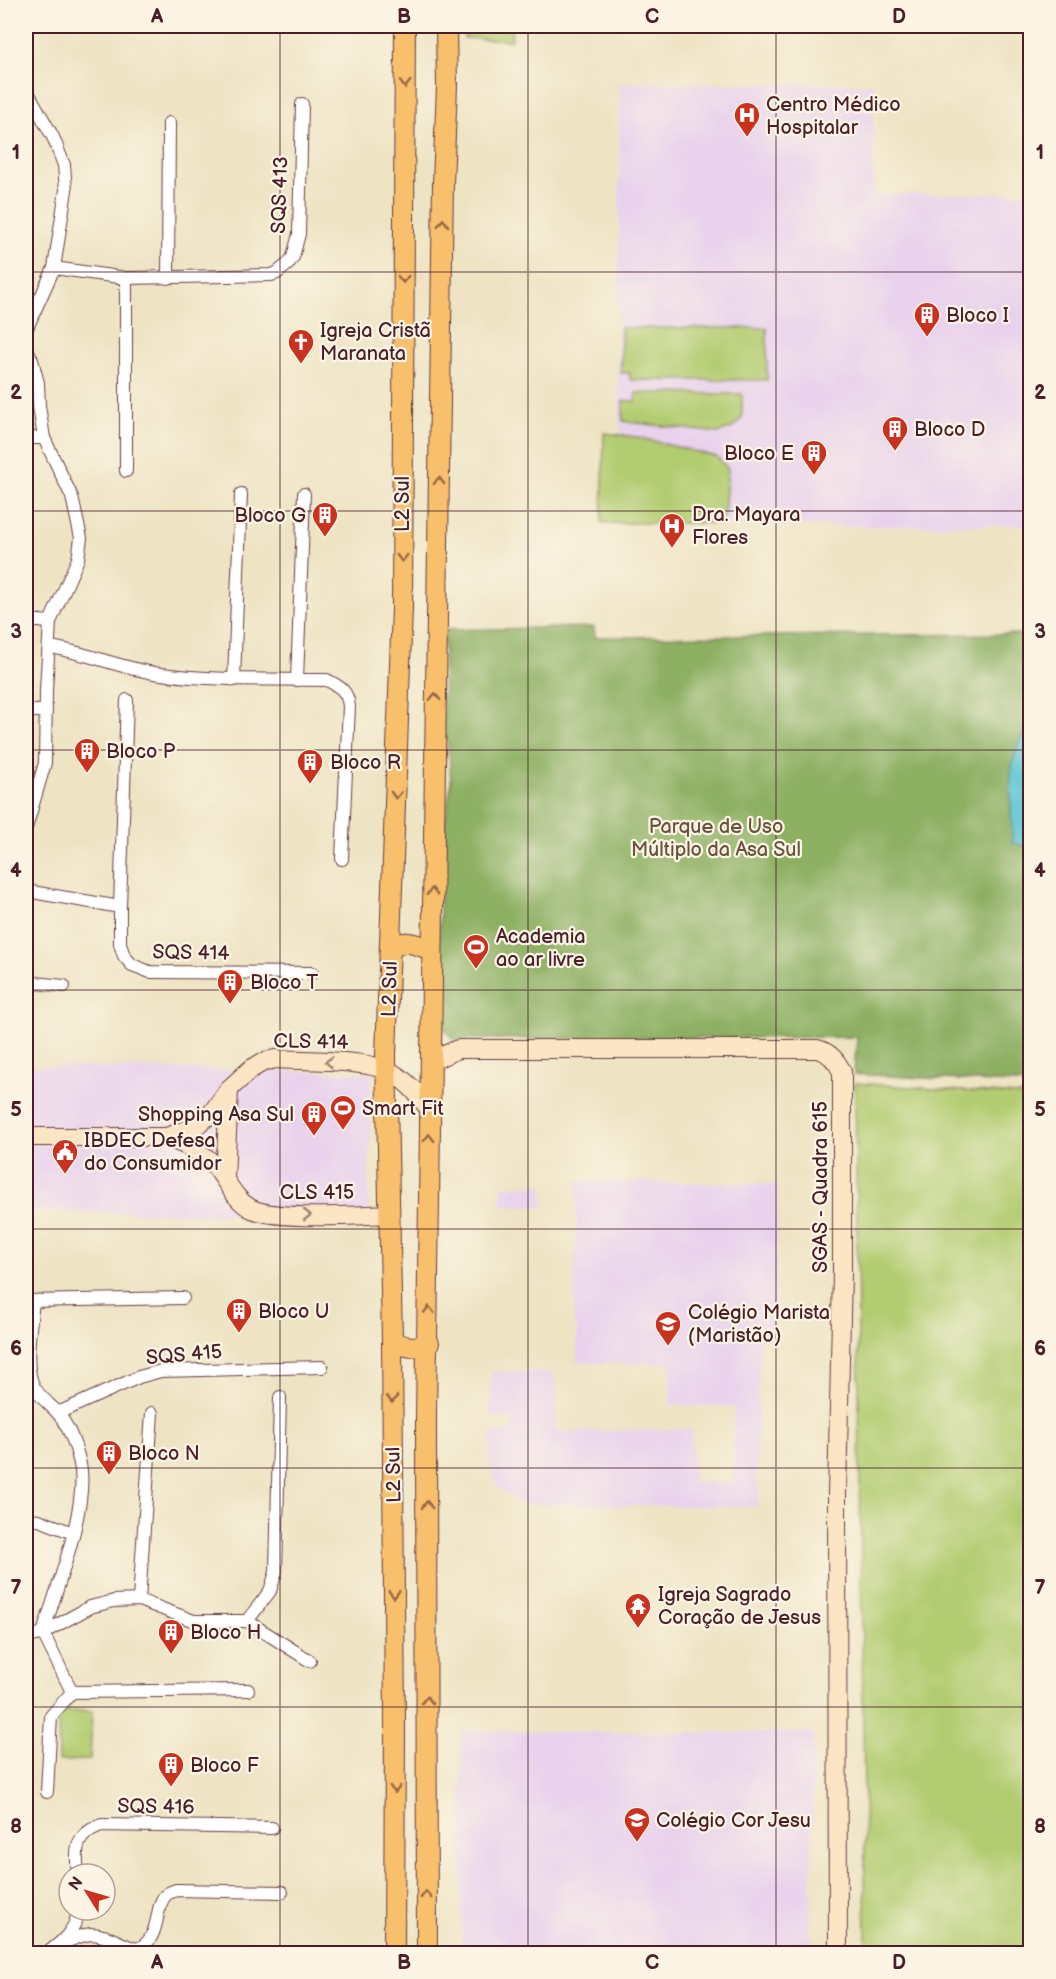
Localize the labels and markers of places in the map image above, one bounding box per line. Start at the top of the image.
place label: Centro Médico Hospitalar [766,93,901,140]
hospital icon: Centro Médico Hospitalar [732,100,762,138]
building icon: Bloco I [912,300,942,338]
place label: Bloco I [946,304,1009,328]
place label: Igreja Cristã Maranata [320,319,431,366]
church icon: Igreja Cristã Maranata [286,327,316,365]
building icon: Bloco D [880,414,910,452]
place label: Bloco D [914,418,985,442]
building icon: Bloco E [799,438,829,476]
place label: Bloco E [724,442,794,466]
building icon: Bloco G [310,500,340,538]
place label: Dra. Mayara Flores [692,503,801,550]
place label: Bloco G [234,504,306,528]
hospital icon: Dra. Mayara Flores [657,511,687,549]
building icon: Bloco P [72,736,102,774]
place label: Bloco P [106,740,176,764]
building icon: Bloco R [295,747,325,785]
place label: Bloco R [330,751,401,775]
place label: Academia ao ar livre [496,925,586,972]
sports icon: Academia ao ar livre [461,932,491,970]
building icon: Bloco T [215,967,245,1005]
place label: Bloco T [250,971,318,995]
sports icon: Smart Fit [328,1093,358,1131]
place label: Smart Fit [362,1097,444,1121]
building icon: Shopping Asa Sul [299,1099,329,1137]
place label: Shopping Asa Sul [138,1103,294,1127]
place label: IBDEC Defesa do Consumidor [84,1129,222,1176]
public building icon: IBDEC Defesa do Consumidor [50,1137,80,1175]
building icon: Bloco U [224,1296,254,1334]
place label: Bloco U [258,1300,329,1324]
place label: Colégio Marista (Maristão) [688,1301,830,1348]
school or university icon: Colégio Marista (Maristão) [653,1309,683,1347]
building icon: Bloco N [94,1438,124,1476]
place label: Bloco N [128,1442,200,1466]
place label: Igreja Sagrado Coração de Jesus [658,1583,821,1630]
temple icon: Igreja Sagrado Coração de Jesus [623,1591,653,1629]
building icon: Bloco H [156,1617,186,1655]
place label: Bloco H [190,1621,261,1645]
building icon: Bloco F [156,1750,186,1788]
place label: Bloco F [190,1754,259,1778]
school or university icon: Colégio Cor Jesu [622,1805,652,1843]
place label: Colégio Cor Jesu [656,1809,811,1833]

